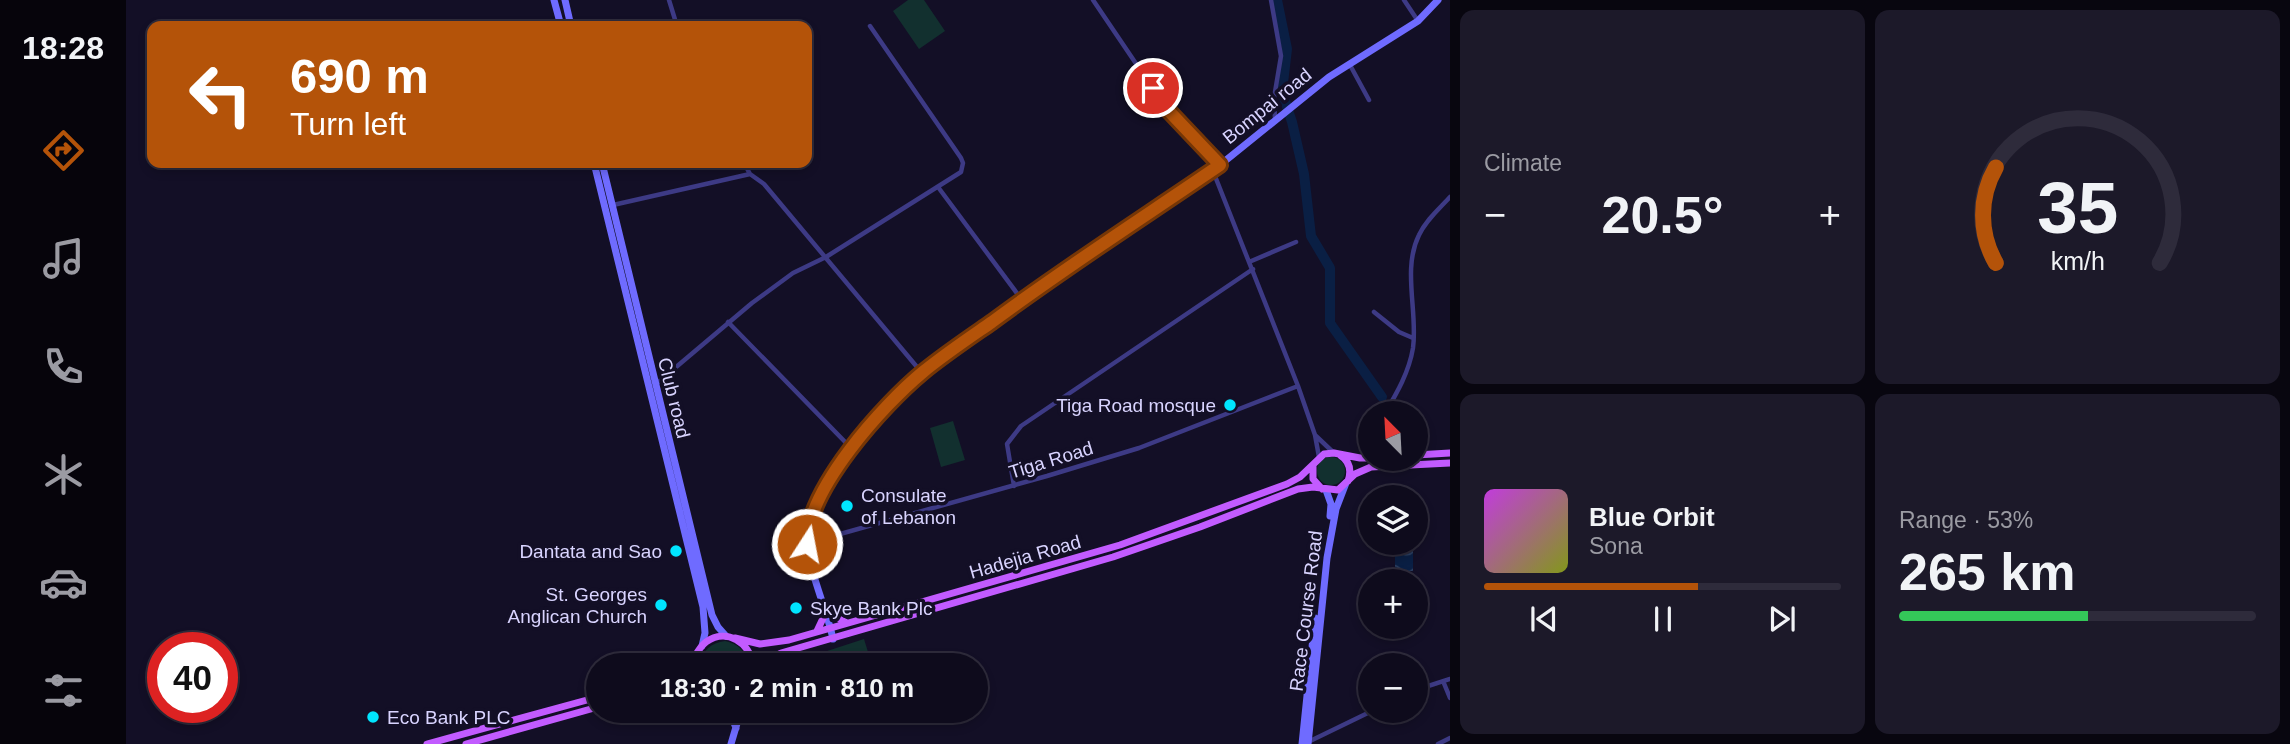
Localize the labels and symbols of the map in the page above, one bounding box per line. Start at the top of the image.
pin [1123,58,1183,118]
street label: Bompai road [1219,64,1315,148]
street label: Club road [654,355,694,441]
place label: Tiga Road mosque [1056,395,1216,416]
marker: Tiga Road mosque [1222,397,1238,413]
north arrow [1358,401,1428,471]
street label: Tiga Road [1006,437,1096,483]
place label: Consulate of Lebanon [861,485,956,528]
marker: Consulate of Lebanon [839,498,855,514]
position arrow [770,507,844,581]
street label: Race Course Road [1286,530,1326,692]
street label: Hadejia Road [967,531,1083,583]
place label: Dantata and Sao [519,541,662,562]
marker: Dantata and Sao [668,543,684,559]
place label: St. Georges Anglican Church [508,584,647,627]
marker: St. Georges Anglican Church [653,597,669,613]
place label: Skye Bank Plc [810,598,933,619]
marker: Skye Bank Plc [788,600,804,616]
speed limit sign: 40 [147,632,238,723]
place label: Eco Bank PLC [387,707,511,728]
marker: Eco Bank PLC [365,709,381,725]

